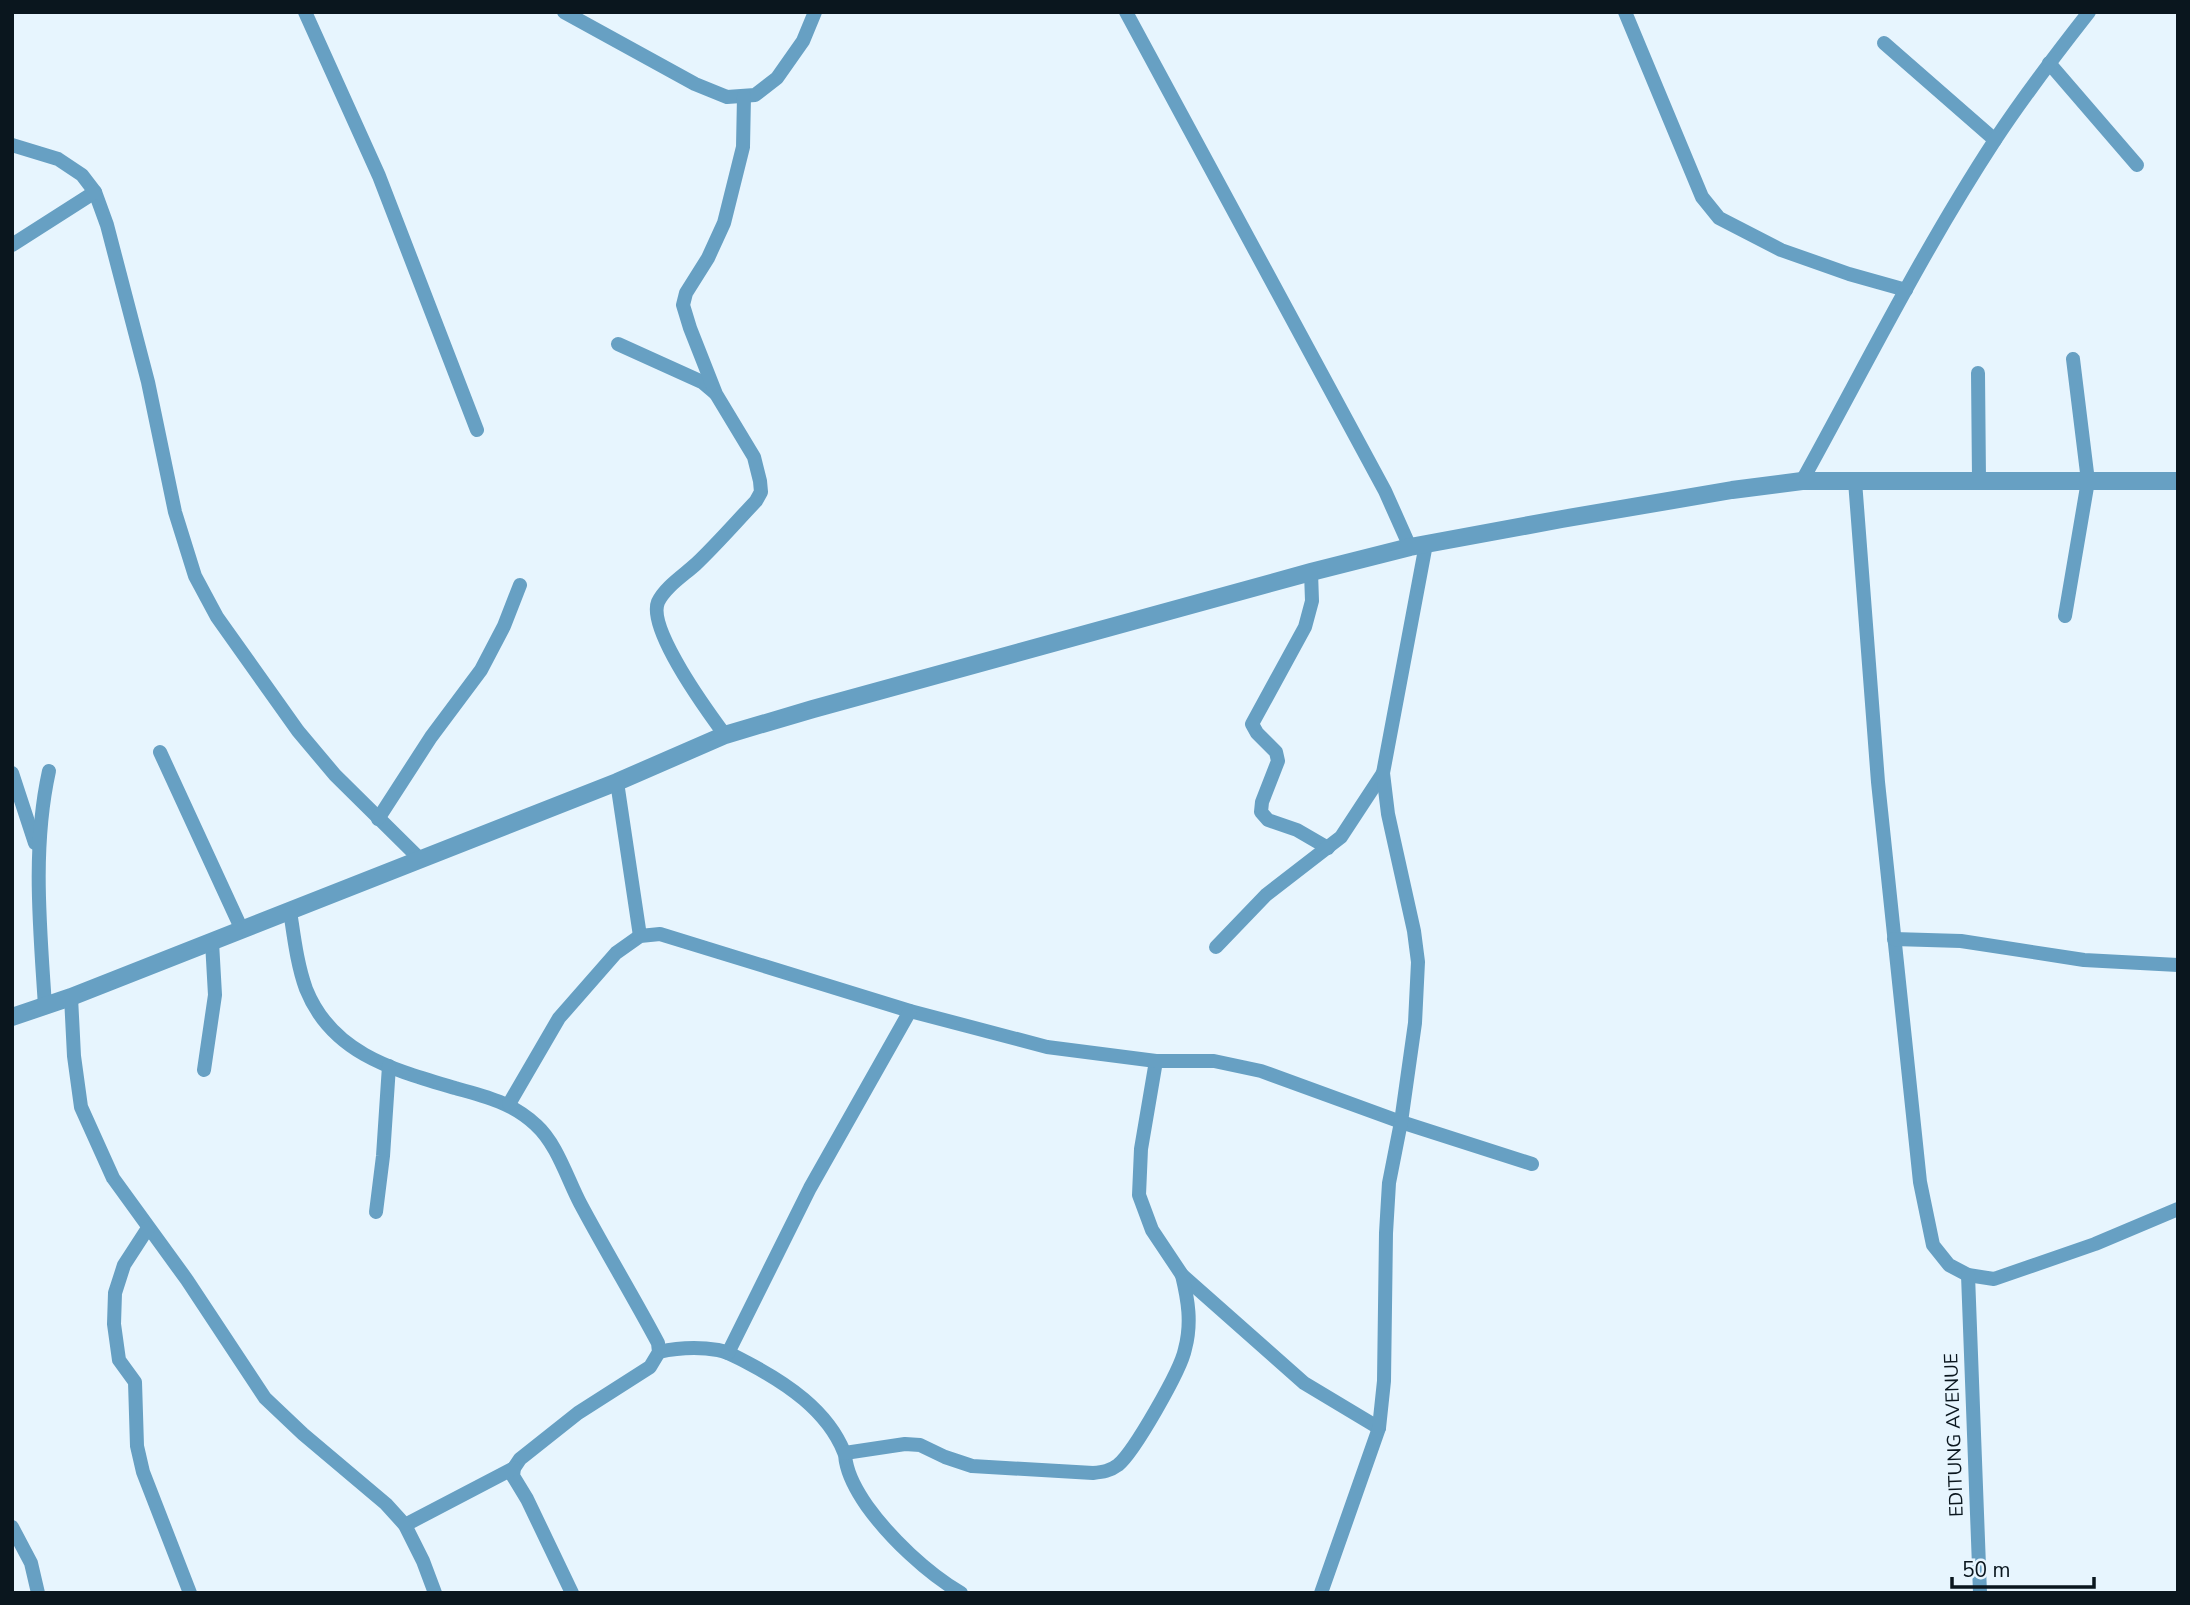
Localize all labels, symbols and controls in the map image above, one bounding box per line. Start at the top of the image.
street label: EDITUNG AVENUE [1938,1353,1970,1517]
scale bar [1952,1546,2094,1590]
text: 50 m [1962,1556,2011,1584]

